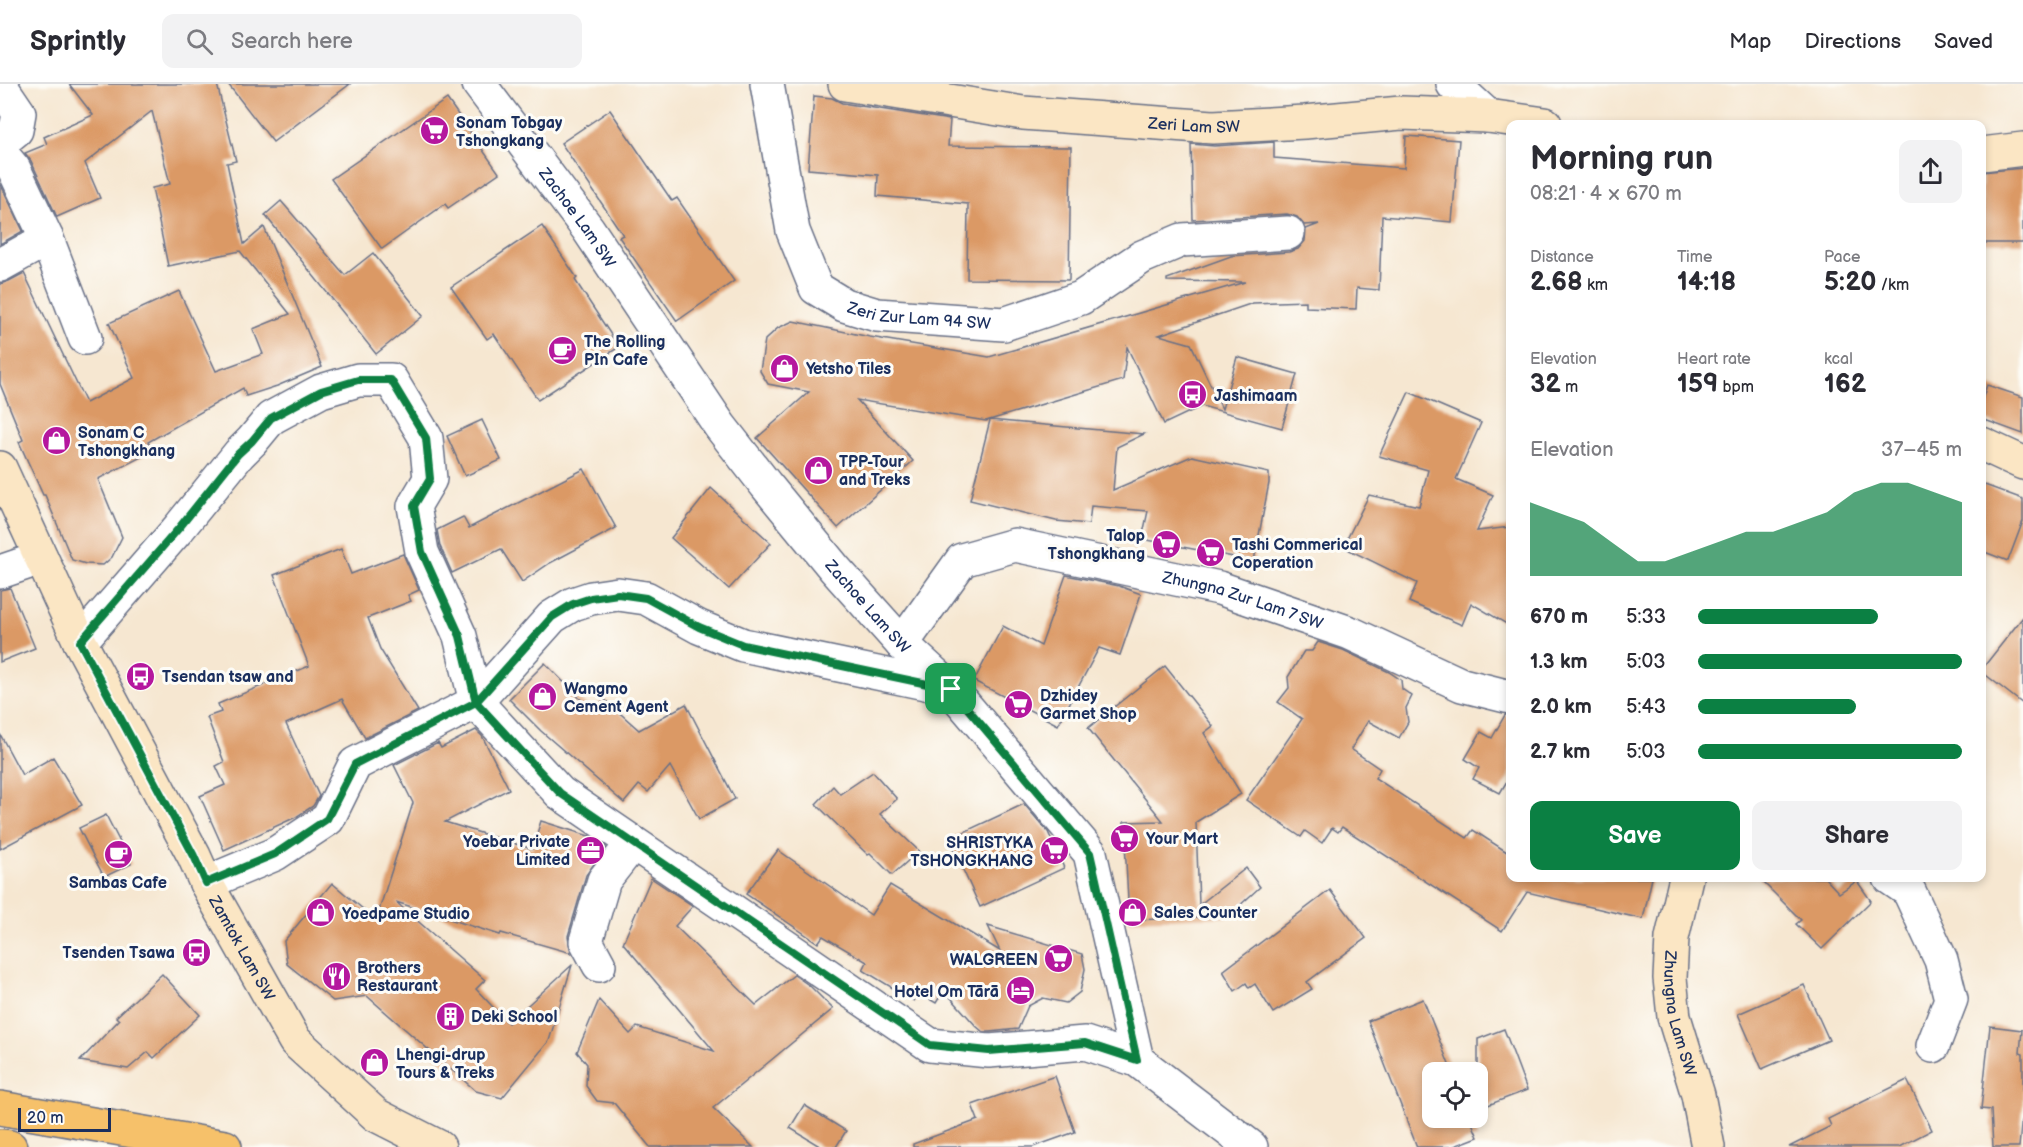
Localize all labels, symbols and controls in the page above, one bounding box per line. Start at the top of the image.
search box [162,14,582,68]
text: Sprintly [30,25,126,58]
icon: search [183,25,216,58]
text: Search here [231,28,353,55]
text: Map [1729,29,1772,54]
text: Directions [1805,29,1901,54]
text: Saved [1934,29,1993,54]
place label: Sonam Tobgay Tshongkang [456,114,563,151]
street label: Zeri Lam SW [1146,114,1241,138]
supermarket icon: Sonam Tobgay Tshongkang [419,115,451,147]
text: Morning run [1530,139,1713,179]
button: share [1899,140,1962,203]
street label: Zachoe Lam SW [534,164,619,272]
text: 08:21 · 4 × 670 m [1530,182,1682,206]
text: Distance [1530,248,1594,267]
text: Time [1677,248,1712,267]
text: Pace [1824,248,1860,267]
text: 2.68 [1530,267,1583,298]
text: 14:18 [1677,267,1736,298]
text: 5:20 [1824,267,1877,298]
text: km [1583,276,1608,295]
text: /km [1877,276,1909,295]
street label: Zeri Zur Lam 94 SW [844,298,992,334]
place label: The Rolling PIn Cafe [584,333,665,370]
cafe icon: The Rolling PIn Cafe [547,334,579,366]
text: Elevation [1530,350,1597,369]
text: Heart rate [1677,350,1751,369]
text: kcal [1824,350,1853,369]
shop icon: Yetsho Tiles [769,352,801,384]
place label: Yetsho Tiles [806,360,891,379]
text: 32 [1530,369,1561,400]
text: 159 [1677,369,1718,400]
text: 162 [1824,369,1866,400]
text: m [1561,378,1578,397]
text: bpm [1718,378,1754,397]
bus stop icon: Jashimaam [1177,379,1209,411]
place label: Jashimaam [1214,387,1297,406]
place label: Sonam C Tshongkhang [78,424,175,461]
shop icon: Sonam C Tshongkhang [41,425,73,457]
text: Elevation [1530,438,1613,462]
text: 37–45 m [1881,438,1962,462]
place label: TPP-Tour and Treks [839,453,910,490]
shop icon: TPP-Tour and Treks [802,454,834,486]
place label: Talop Tshongkhang [1048,527,1145,564]
supermarket icon: Talop Tshongkhang [1150,528,1182,560]
place label: Tashi Commerical Coperation [1232,536,1363,573]
supermarket icon: Tashi Commerical Coperation [1195,537,1227,569]
street label: Zachoe Lam SW [820,556,914,658]
street label: Zhungna Zur Lam 7 SW [1160,568,1326,634]
text: 670 m [1530,605,1588,629]
text: 5:33 [1626,605,1666,629]
text: 1.3 km [1530,650,1587,674]
text: 5:03 [1626,650,1666,674]
bus stop icon: Tsendan tsaw and [125,660,157,692]
pin [925,663,976,714]
place label: Tsendan tsaw and [162,668,294,687]
icon: arrive [934,672,967,705]
place label: Wangmo Cement Agent [564,680,669,717]
shop icon: Wangmo Cement Agent [527,681,559,713]
place label: Dzhidey Garmet Shop [1040,687,1137,724]
supermarket icon: Dzhidey Garmet Shop [1003,688,1035,720]
text: 2.0 km [1530,695,1592,719]
text: 5:43 [1626,695,1666,719]
text: 2.7 km [1530,740,1590,764]
text: 5:03 [1626,740,1666,764]
button: Save [1530,801,1740,870]
button: Share [1752,801,1962,870]
supermarket icon: Your Mart [1109,822,1141,854]
place label: Your Mart [1146,830,1219,849]
place label: Yoebar Private Limited [463,833,570,870]
office icon: Yoebar Private Limited [575,834,607,866]
place label: SHRISTYKA TSHONGKHANG [911,834,1033,871]
supermarket icon: SHRISTYKA TSHONGKHANG [1038,835,1070,867]
cafe icon: Sambas Cafe [102,838,134,870]
place label: Sambas Cafe [69,874,167,893]
street label: Zamtok Lam SW [204,892,278,1005]
shop icon: Sales Counter [1117,896,1149,928]
shop icon: Yoedpame Studio [305,897,337,929]
place label: Sales Counter [1154,904,1258,923]
place label: Yoedpame Studio [342,905,470,924]
bus stop icon: Tsenden Tsawa [180,936,212,968]
supermarket icon: WALGREEN [1043,943,1075,975]
place label: Tsenden Tsawa [62,944,175,963]
street label: Zhungna Lam SW [1659,949,1700,1079]
place label: WALGREEN [950,951,1038,970]
place label: Brothers Restaurant [357,959,438,996]
restaurant icon: Brothers Restaurant [320,960,352,992]
hotel icon: Hotel Om Tārā [1004,975,1036,1007]
place label: Hotel Om Tārā [894,983,999,1002]
building icon: Deki School [434,1000,466,1032]
place label: Deki School [471,1008,557,1027]
place label: Lhengi-drup Tours & Treks [396,1046,495,1083]
shop icon: Lhengi-drup Tours & Treks [359,1047,391,1079]
map controls [1422,1062,1488,1128]
button: locate [1422,1062,1488,1128]
scale bar [18,1105,111,1132]
text: 20 m [27,1109,63,1128]

